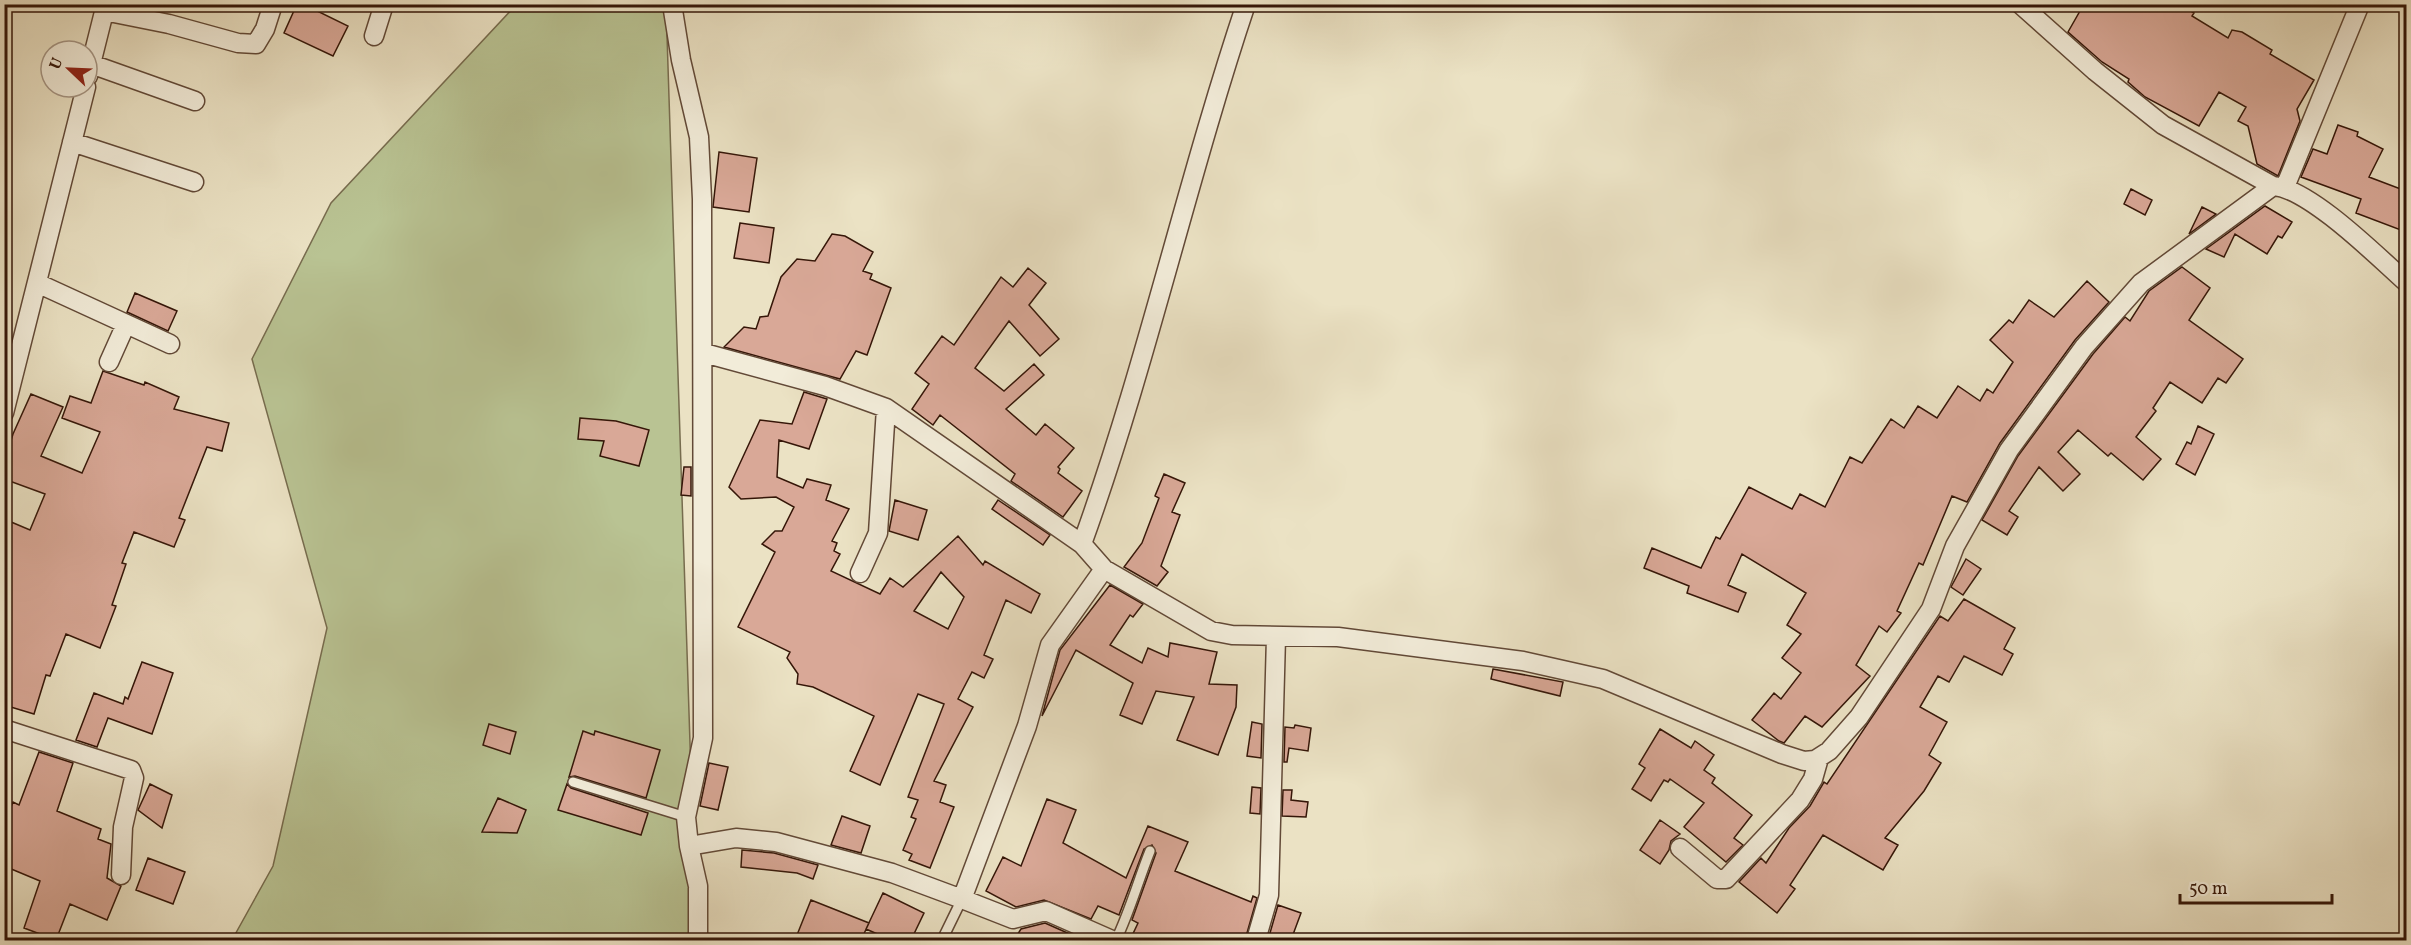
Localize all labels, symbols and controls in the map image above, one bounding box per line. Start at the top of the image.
north arrow [39,39,99,99]
text: U [45,55,69,73]
scale bar [2180,867,2332,905]
text: 50 m [2189,877,2228,902]

